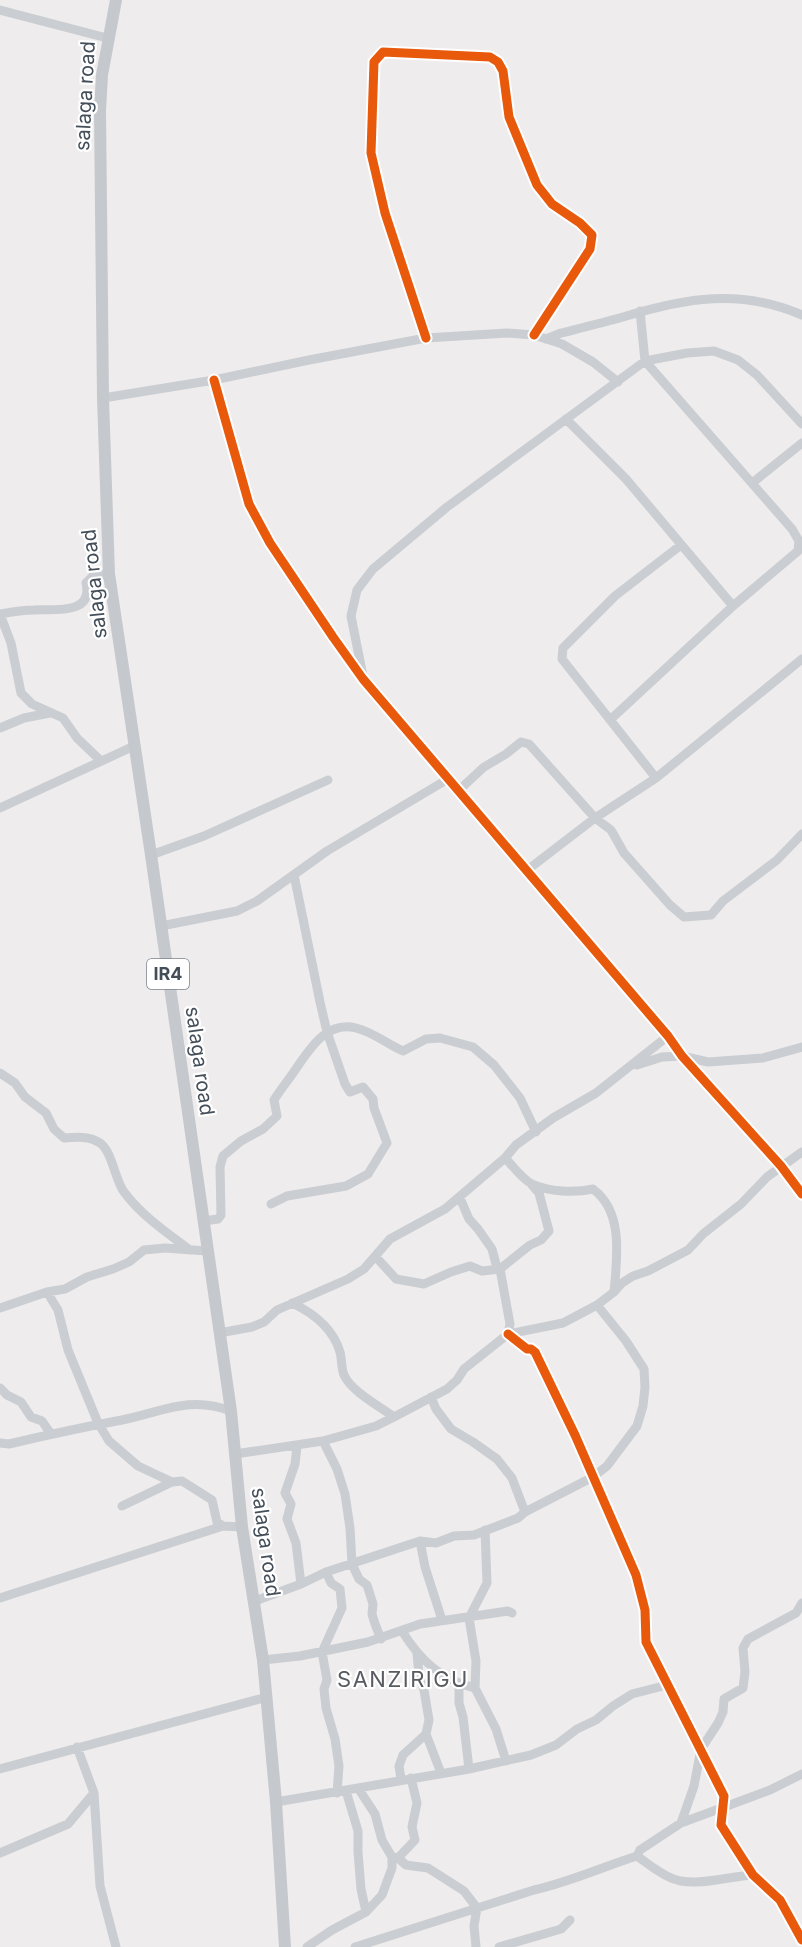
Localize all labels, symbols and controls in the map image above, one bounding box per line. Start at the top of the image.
street label: salaga road [70,41,100,151]
street label: salaga road [76,528,112,640]
road number: IR4 [147,959,189,989]
street label: salaga road [180,1005,220,1117]
street label: salaga road [246,1486,286,1598]
district label: SANZIRIGU [337,1666,469,1692]

